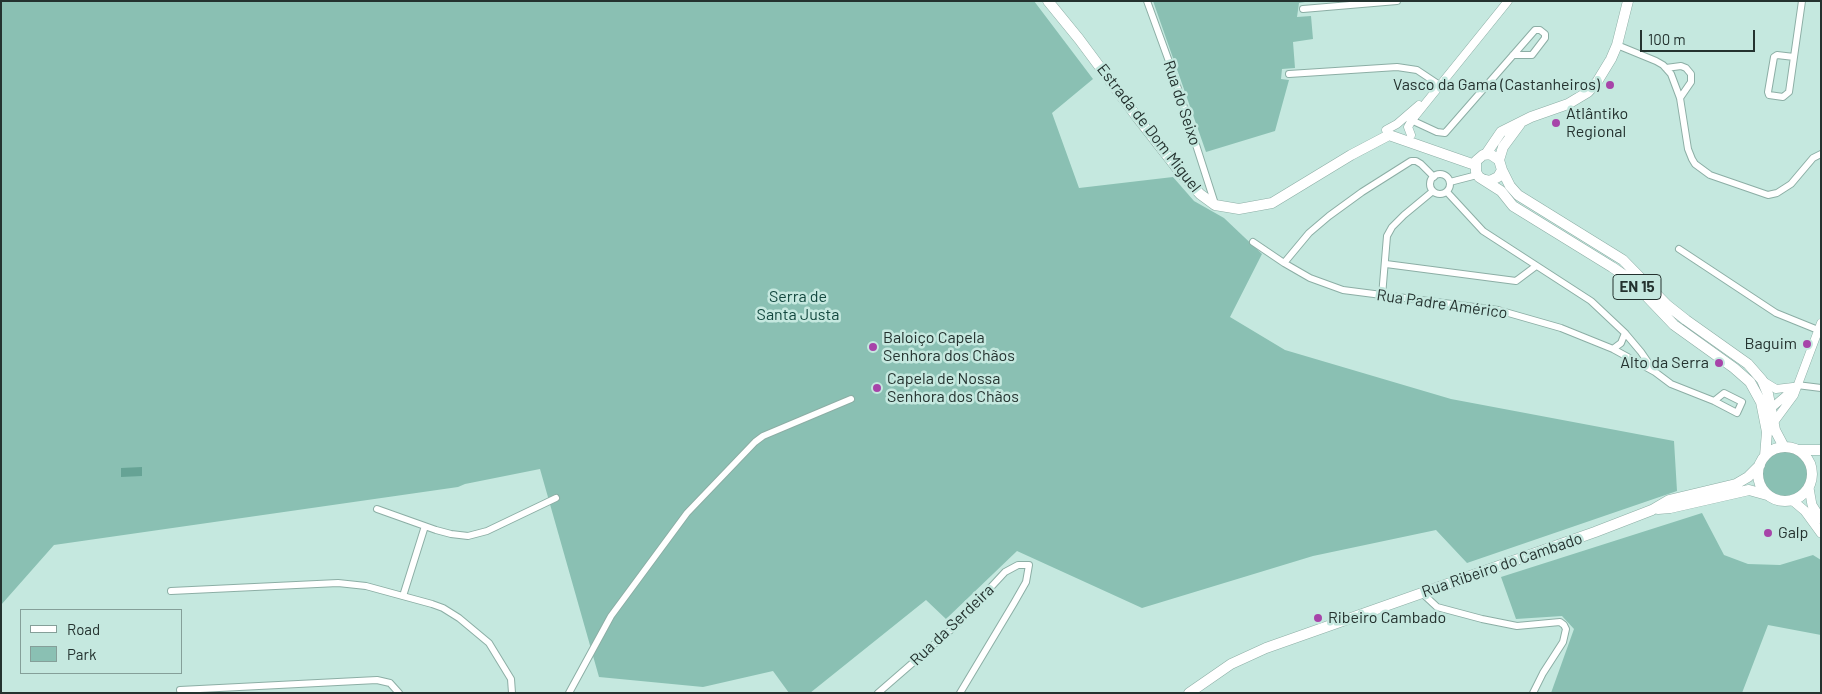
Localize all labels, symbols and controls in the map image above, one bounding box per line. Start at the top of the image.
scale bar [1642,20,1757,52]
text: 100 m [1648,30,1686,48]
street label: Rua do Seixo [1159,58,1205,148]
street label: Estrada de Dom Miguel [1093,60,1205,196]
place label: Vasco da Gama (Castanheiros) [1393,75,1600,95]
marker: Vasco da Gama (Castanheiros) [1604,79,1616,91]
place label: Atlântiko Regional [1566,104,1628,142]
marker: Atlântiko Regional [1550,117,1562,129]
road number: EN 15 [1613,274,1661,300]
street label: Rua Padre Américo [1375,285,1509,323]
park label: Serra de Santa Justa [757,287,839,325]
place label: Baloiço Capela Senhora dos Chãos [883,328,1015,366]
place label: Baguim [1744,334,1797,354]
marker: Baguim [1801,338,1813,350]
marker: Baloiço Capela Senhora dos Chãos [867,341,879,353]
place label: Alto da Serra [1620,353,1709,373]
marker: Alto da Serra [1713,357,1725,369]
place label: Capela de Nossa Senhora dos Chãos [887,369,1019,407]
marker: Capela de Nossa Senhora dos Chãos [871,382,883,394]
place label: Galp [1778,523,1808,543]
marker: Galp [1762,527,1774,539]
street label: Rua Ribeiro do Cambado [1419,528,1585,602]
street label: Rua da Serdeira [906,580,998,670]
place label: Ribeiro Cambado [1328,608,1446,628]
legend [20,609,182,674]
marker: Ribeiro Cambado [1312,612,1324,624]
text: Road [67,620,100,638]
text: Park [67,645,96,663]

